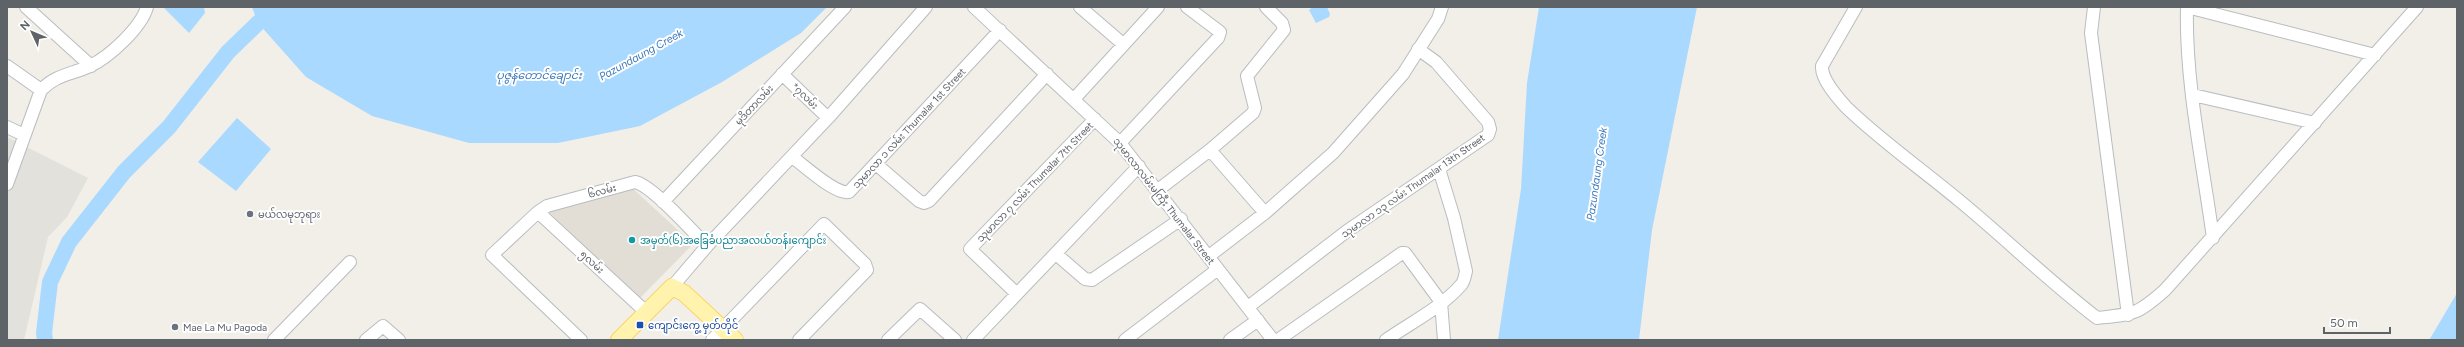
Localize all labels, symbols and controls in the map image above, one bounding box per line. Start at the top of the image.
north arrow [12,12,52,52]
text: N [18,18,33,33]
water label: Pazundaung Creek [597,26,686,83]
street label: သုမာလာ ၁ လမ်း Thumalar 1st Street [849,64,970,192]
water label: ပုဇွန်တောင်ချောင်း [496,67,583,85]
street label: *၇လမ်း [787,79,822,113]
street label: မုဒိတာလမ်း [731,81,777,129]
street label: သုမာလာ ၇ လမ်း Thumalar 7th Street [973,118,1098,246]
water label: Pazundaung Creek [1584,126,1610,221]
street label: သုမာလာ ၁၃ လမ်း Thumalar 13th Street [1338,130,1489,242]
street label: သုမာလာလမ်းမကြီး Thumalar Street [1109,134,1219,268]
street label: ၆လမ်း [586,180,618,201]
place label: မယ်လမုဘုရား [258,207,320,223]
marker: မယ်လမုဘုရား [245,209,255,219]
place label: အမှတ်(၆)အခြေခံပညာအလယ်တန်းကျောင်း [640,233,826,249]
marker: အမှတ်(၆)အခြေခံပညာအလယ်တန်းကျောင်း [627,235,637,245]
street label: ၅လမ်း [576,247,607,278]
scale bar [2324,309,2390,335]
text: 50 m [2330,316,2358,330]
place label: ကျောင်းကွေ့ မှတ်တိုင် [648,318,738,334]
marker: ကျောင်းကွေ့ မှတ်တိုင် [635,320,645,330]
place label: Mae La Mu Pagoda [183,321,267,334]
marker: Mae La Mu Pagoda [170,322,180,332]

